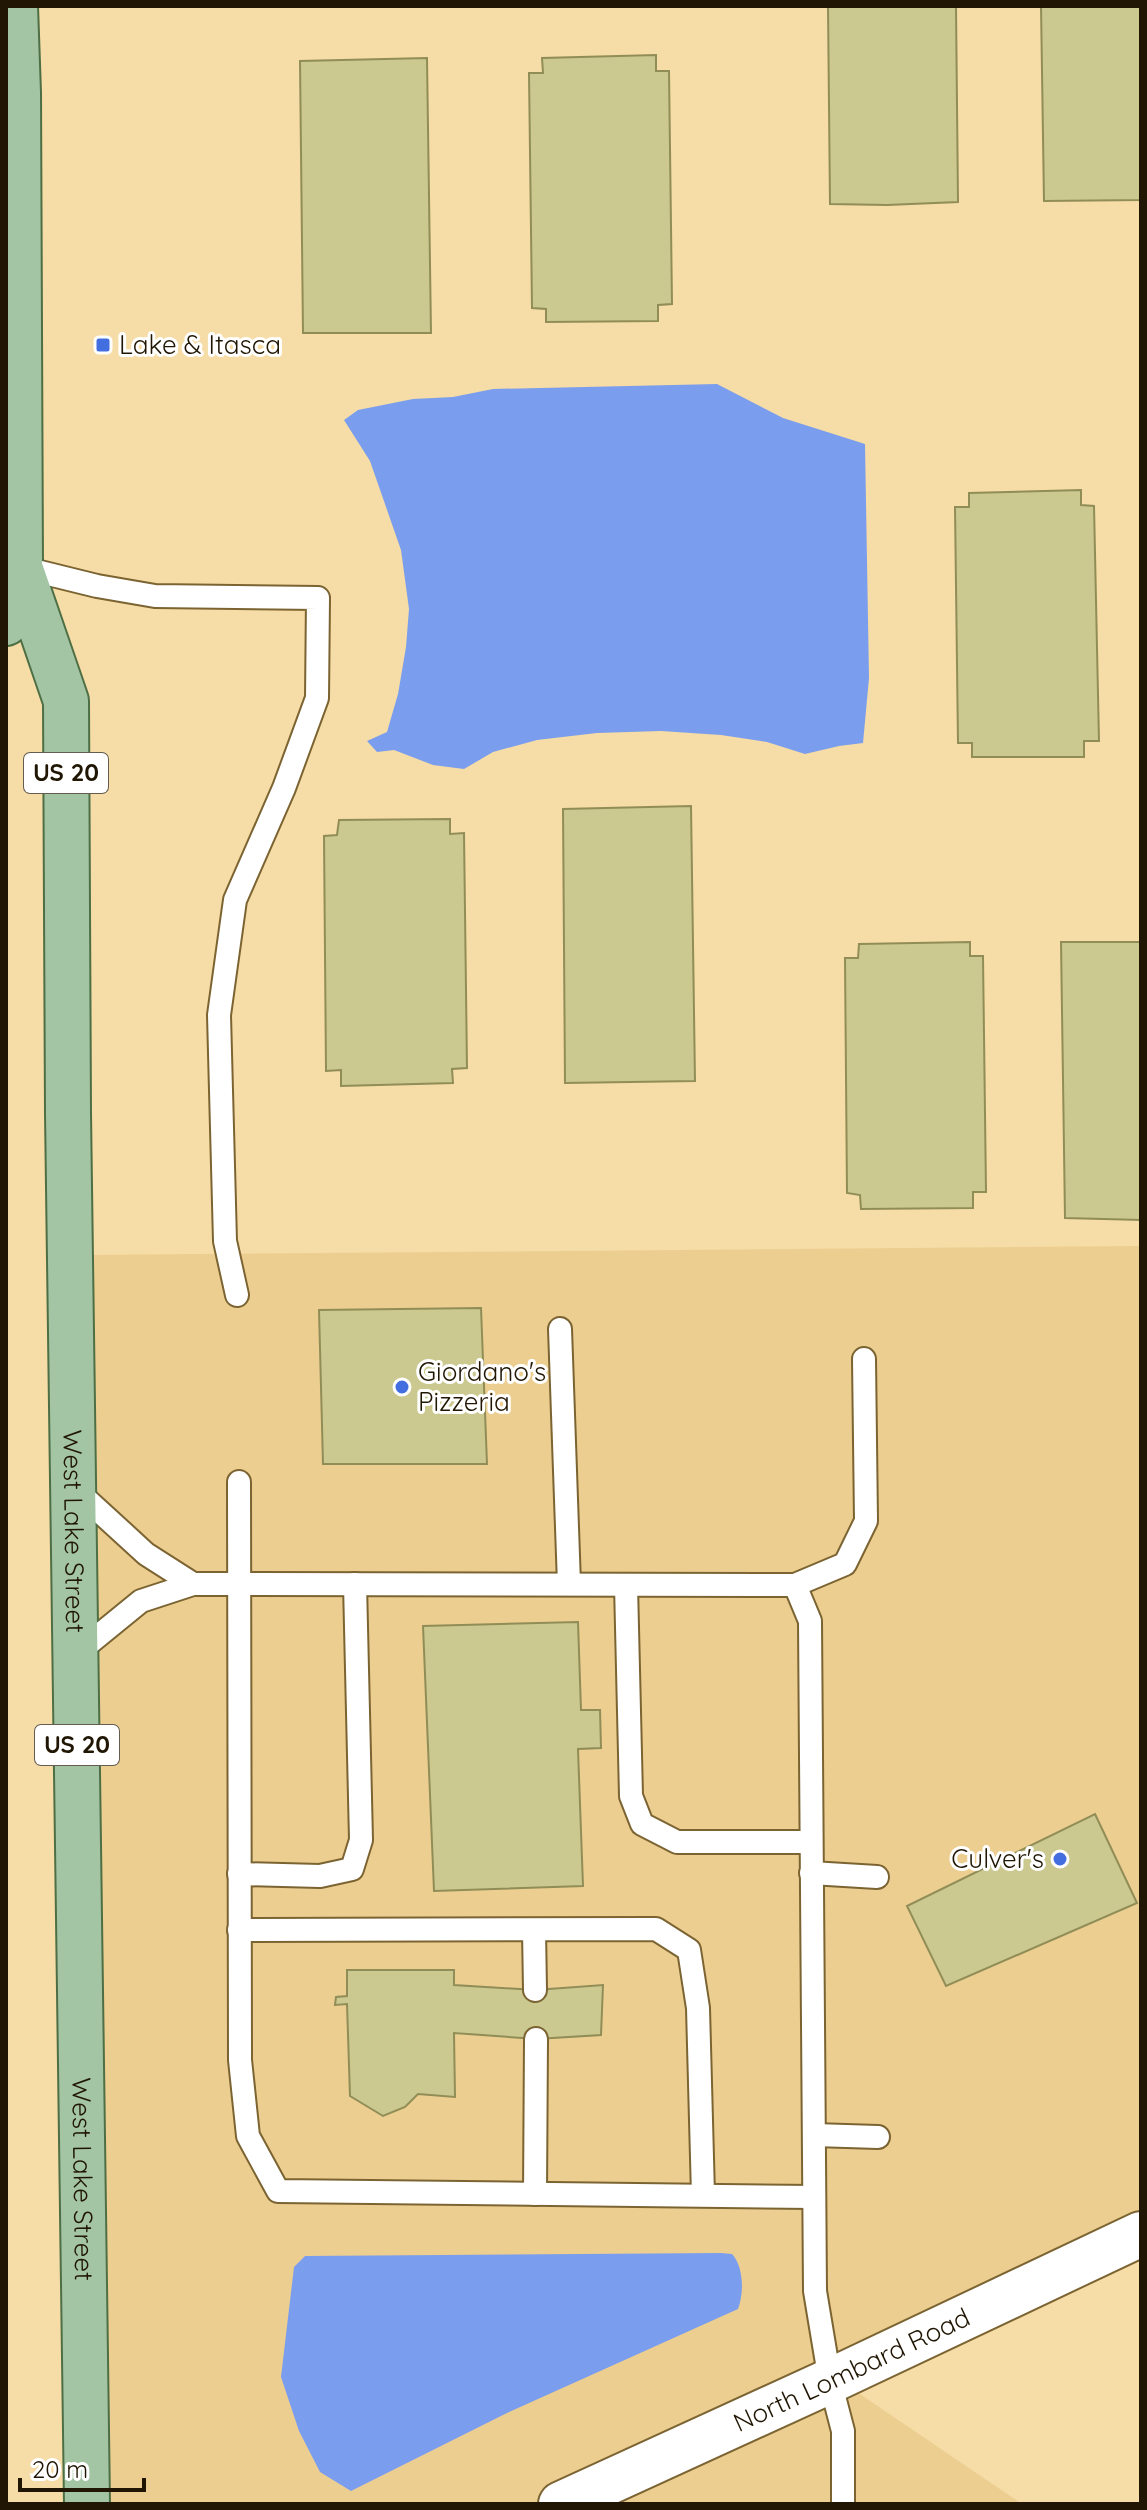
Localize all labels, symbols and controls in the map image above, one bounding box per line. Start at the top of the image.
place label: Lake & Itasca [119,328,281,361]
marker: Lake & Itasca [94,336,112,354]
road number: US 20 [24,753,108,793]
place label: Giordano's Pizzeria [418,1355,546,1418]
marker: Giordano's Pizzeria [393,1378,411,1396]
street label: West Lake Street [56,1429,92,1633]
road number: US 20 [35,1725,119,1765]
place label: Culver's [951,1842,1044,1875]
marker: Culver's [1051,1850,1069,1868]
street label: West Lake Street [65,2077,101,2281]
street label: North Lombard Road [728,2300,975,2439]
scale bar [20,2442,144,2492]
text: 20 m [32,2454,88,2484]

